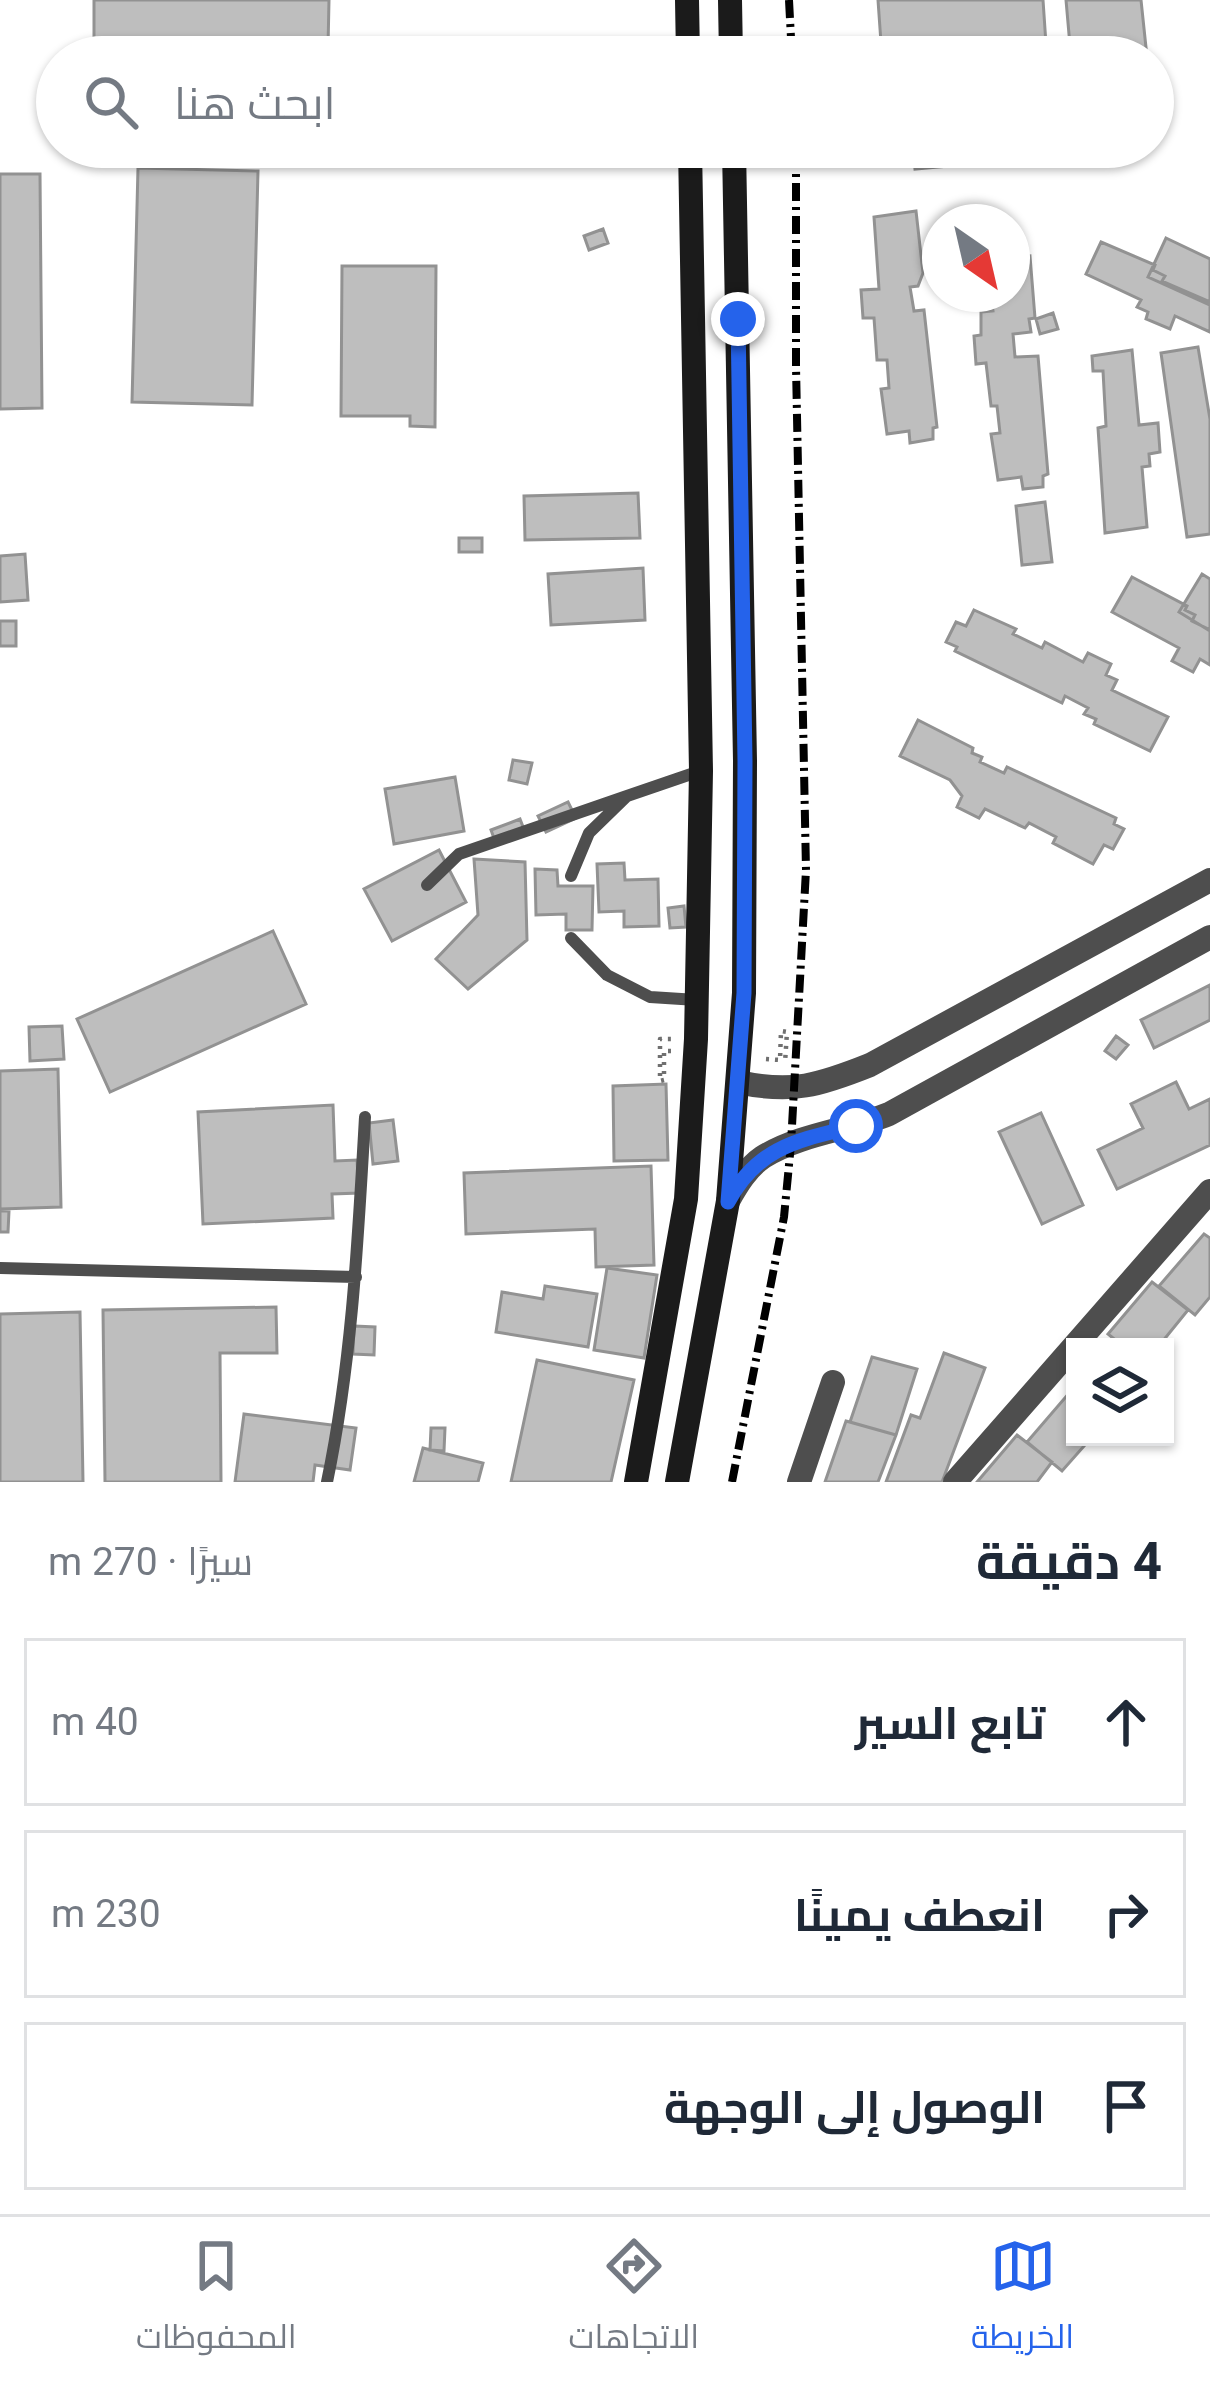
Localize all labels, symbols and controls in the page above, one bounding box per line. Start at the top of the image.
search box [36,36,1174,168]
icon: search [78,69,144,135]
text: ابحث هنا [174,77,336,130]
north arrow [922,204,1030,312]
route end [711,292,765,346]
route start [829,1099,883,1153]
map controls [1066,1338,1174,1446]
button: layers [1066,1338,1174,1446]
text: 4 دقيقة [976,1532,1162,1591]
text: سيرًا · 270 m [48,1539,253,1585]
icon: ahead [1093,1689,1159,1755]
text: تابع السير [855,1697,1045,1750]
text: 40 m [51,1699,139,1745]
icon: right [1093,1881,1159,1947]
text: انعطف يمينًا [794,1889,1045,1942]
text: 230 m [51,1891,161,1937]
icon: arrive [1093,2073,1159,2139]
text: الوصول إلى الوجهة [664,2081,1045,2134]
tab: المحفوظات [136,2233,297,2367]
tab: الاتجاهات [568,2233,699,2367]
tab: الخريطة [971,2233,1074,2367]

